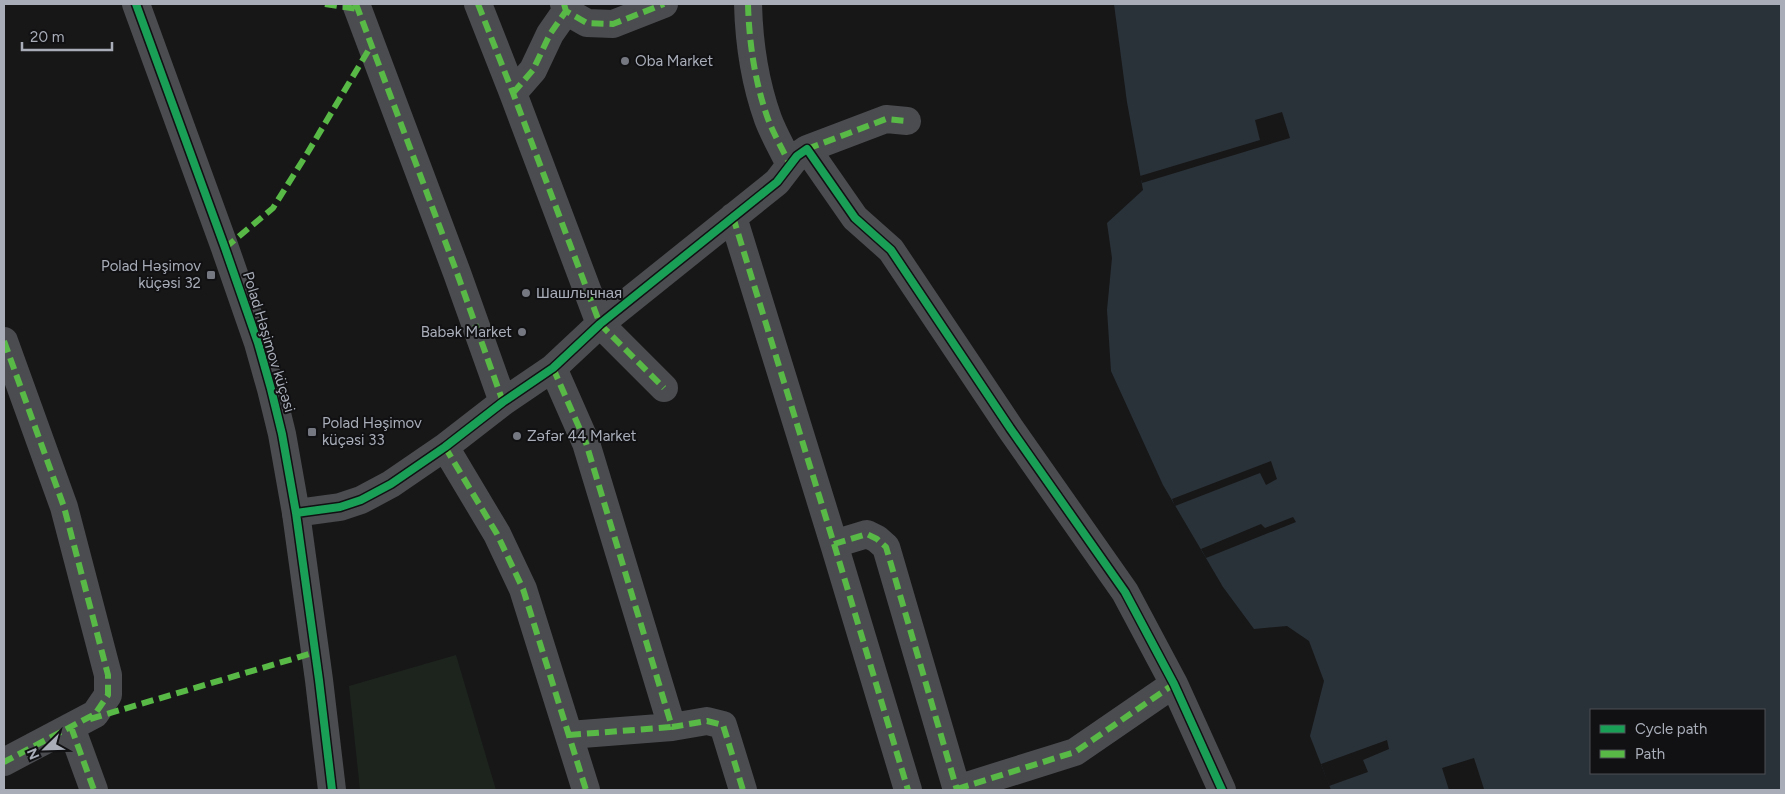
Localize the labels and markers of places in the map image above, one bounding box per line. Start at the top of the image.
place label: Oba Market [635,52,713,70]
marker: Oba Market [619,55,631,67]
place label: Polad Həşimov küçəsi 32 [101,257,201,292]
marker: Polad Həşimov küçəsi 32 [205,269,217,281]
place label: Шашлычная [536,284,622,302]
marker: Шашлычная [520,287,532,299]
place label: Babək Market [421,323,512,341]
marker: Babək Market [516,326,528,338]
place label: Polad Həşimov küçəsi 33 [322,414,422,449]
marker: Polad Həşimov küçəsi 33 [306,426,318,438]
place label: Zəfər 44 Market [527,427,637,445]
marker: Zəfər 44 Market [511,430,523,442]

